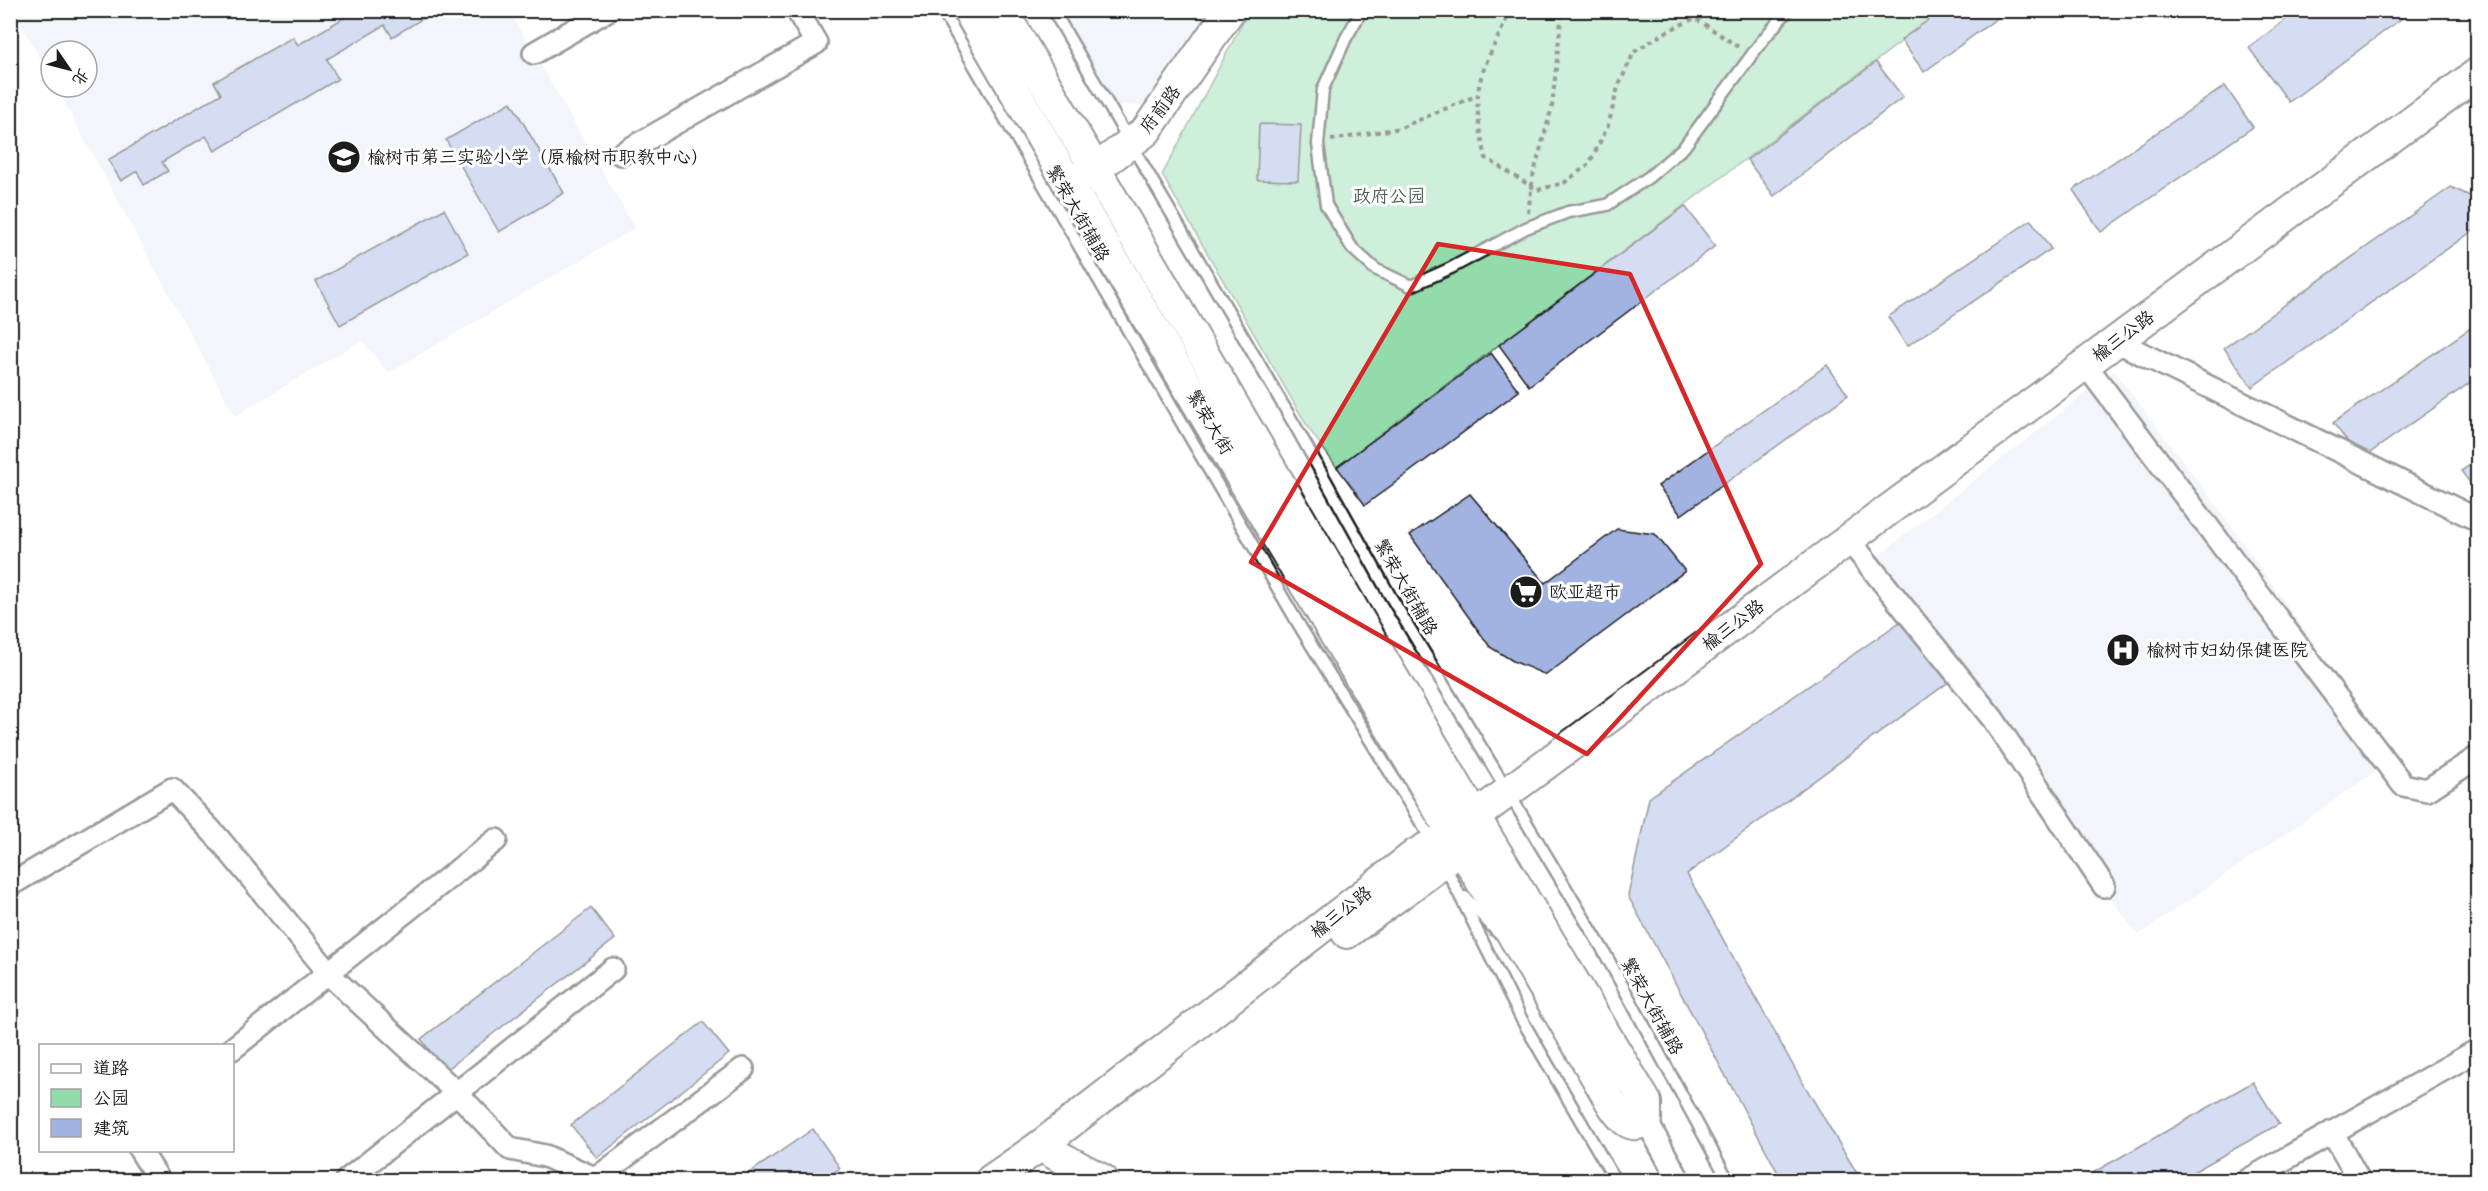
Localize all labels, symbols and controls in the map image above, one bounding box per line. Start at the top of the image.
north arrow [39,39,99,99]
text: 北 [64,62,97,92]
street label: 府前路 [1131,78,1189,140]
school or university icon: 榆树市第三实验小学（原榆树市职教中心） [326,139,362,175]
place label: 榆树市第三实验小学（原榆树市职教中心） [367,141,709,173]
street label: 繁荣大街辅路 [1037,158,1119,268]
park label: 政府公园 [1353,180,1425,212]
street label: 榆三公路 [2085,302,2161,370]
street label: 繁荣大街 [1178,383,1242,461]
street label: 繁荣大街辅路 [1365,532,1447,642]
supermarket icon: 欧亚超市 [1508,574,1544,610]
place label: 欧亚超市 [1549,576,1621,608]
street label: 榆三公路 [1695,591,1771,659]
hospital icon: 榆树市妇幼保健医院 [2105,632,2141,668]
place label: 榆树市妇幼保健医院 [2146,634,2308,666]
street label: 榆三公路 [1303,877,1379,947]
street label: 繁荣大街辅路 [1612,951,1692,1061]
legend [39,1044,234,1152]
text: 道路 [93,1052,129,1084]
text: 公园 [93,1082,129,1114]
text: 建筑 [93,1112,129,1144]

